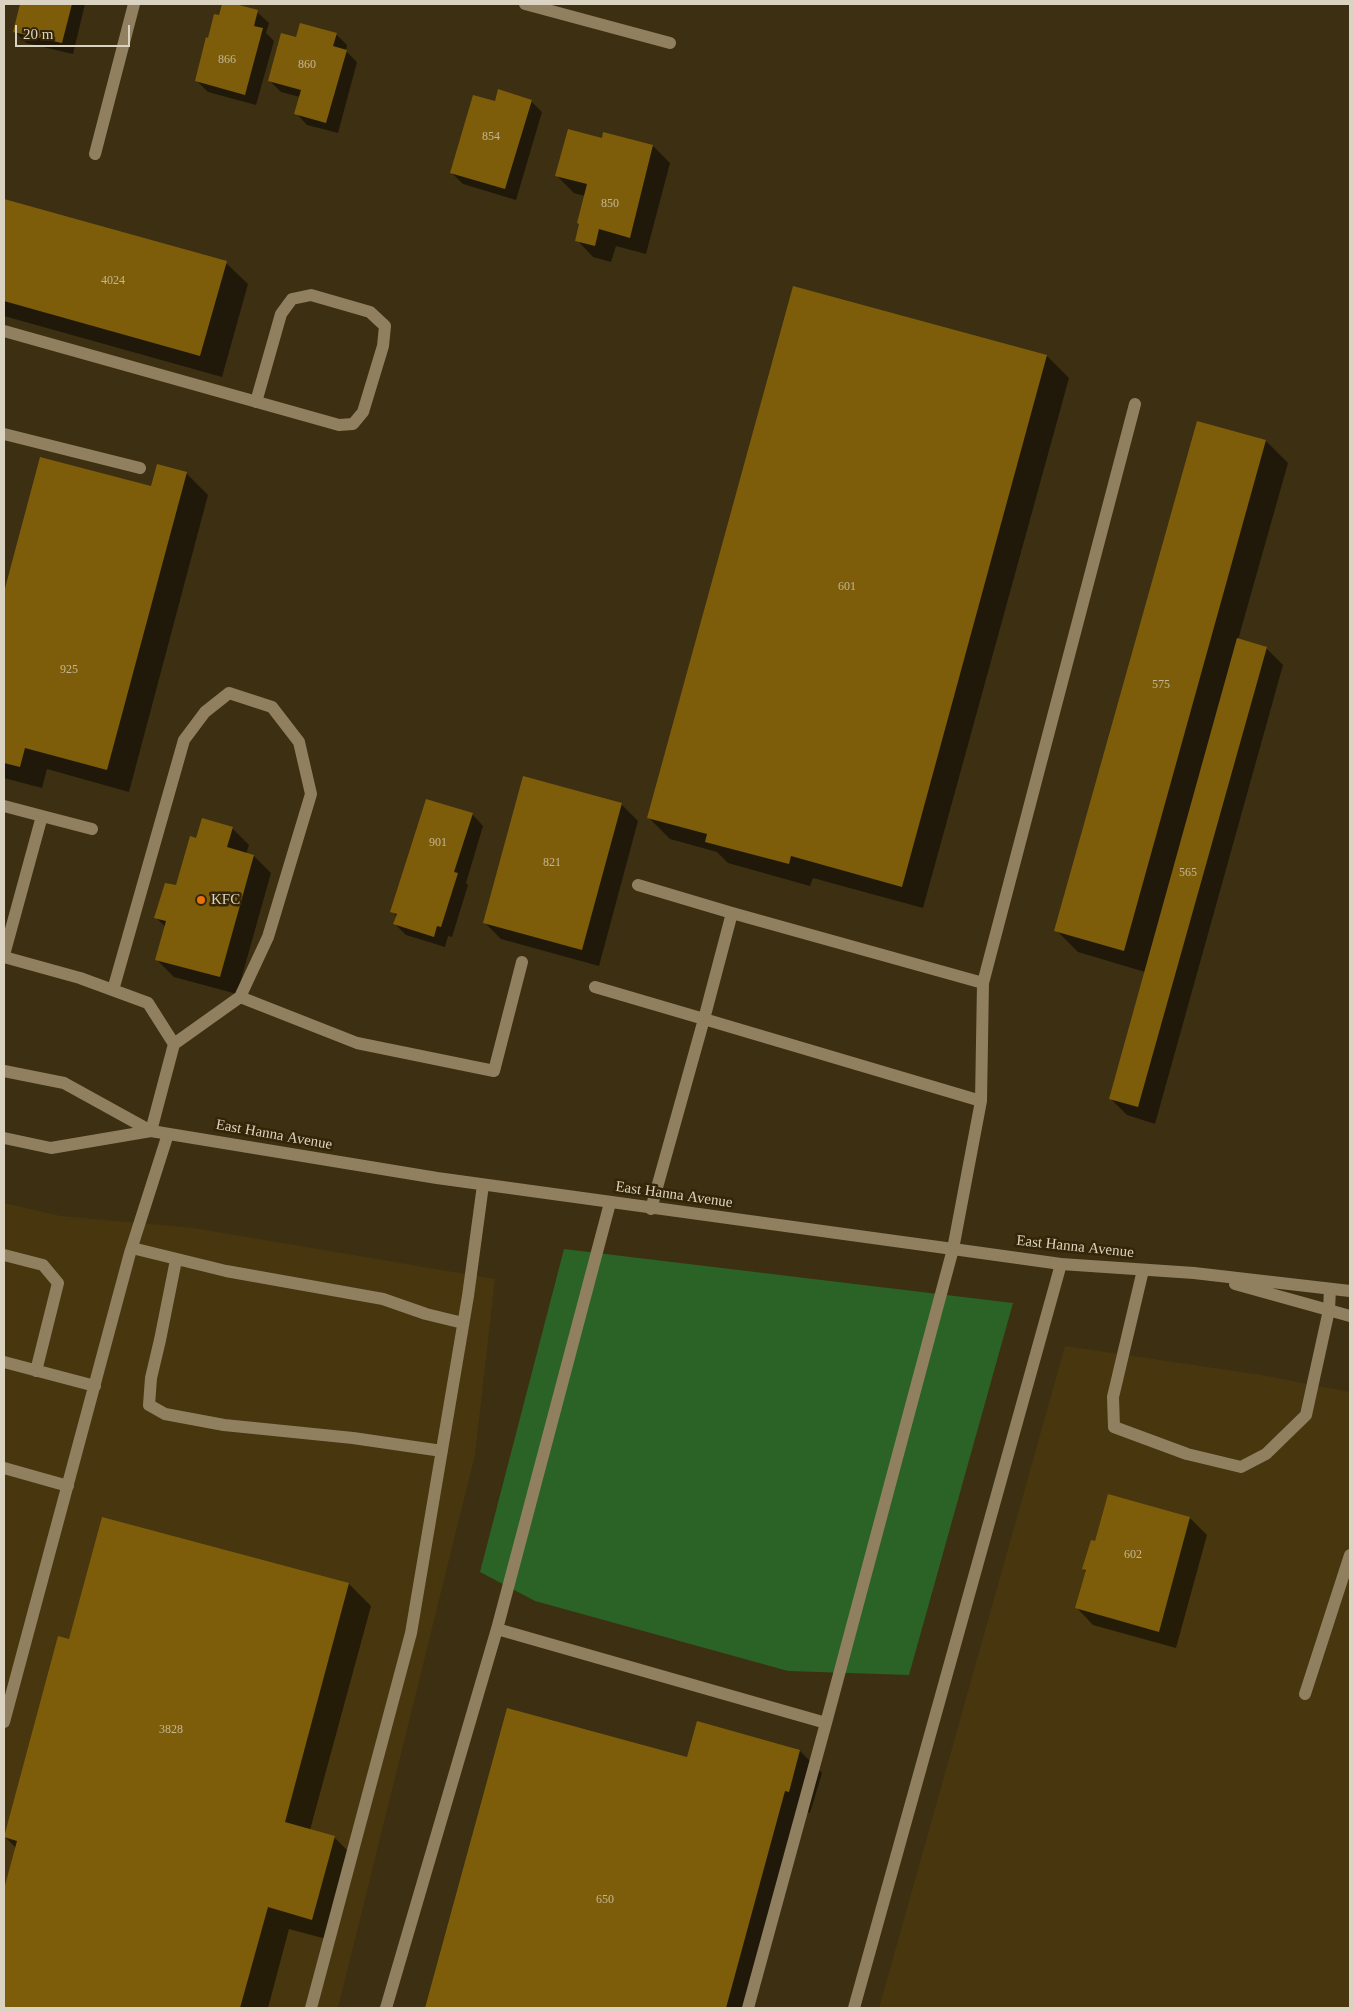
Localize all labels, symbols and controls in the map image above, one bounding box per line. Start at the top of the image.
scale bar [18,15,132,47]
text: 20 m [23,26,53,42]
house number: 866 [218,53,236,67]
house number: 860 [298,58,316,72]
house number: 854 [482,130,500,144]
house number: 850 [601,197,619,211]
house number: 4024 [101,274,125,288]
house number: 601 [838,580,856,594]
house number: 925 [60,663,78,677]
house number: 575 [1152,678,1170,692]
house number: 901 [429,836,447,850]
house number: 821 [543,856,561,870]
house number: 565 [1179,866,1197,880]
place label: KFC [211,891,240,909]
marker: KFC [195,894,207,906]
street label: East Hanna Avenue [214,1116,334,1154]
street label: East Hanna Avenue [614,1178,734,1212]
street label: East Hanna Avenue [1015,1232,1135,1262]
house number: 602 [1124,1548,1142,1562]
house number: 3828 [159,1723,183,1737]
house number: 650 [596,1893,614,1907]

